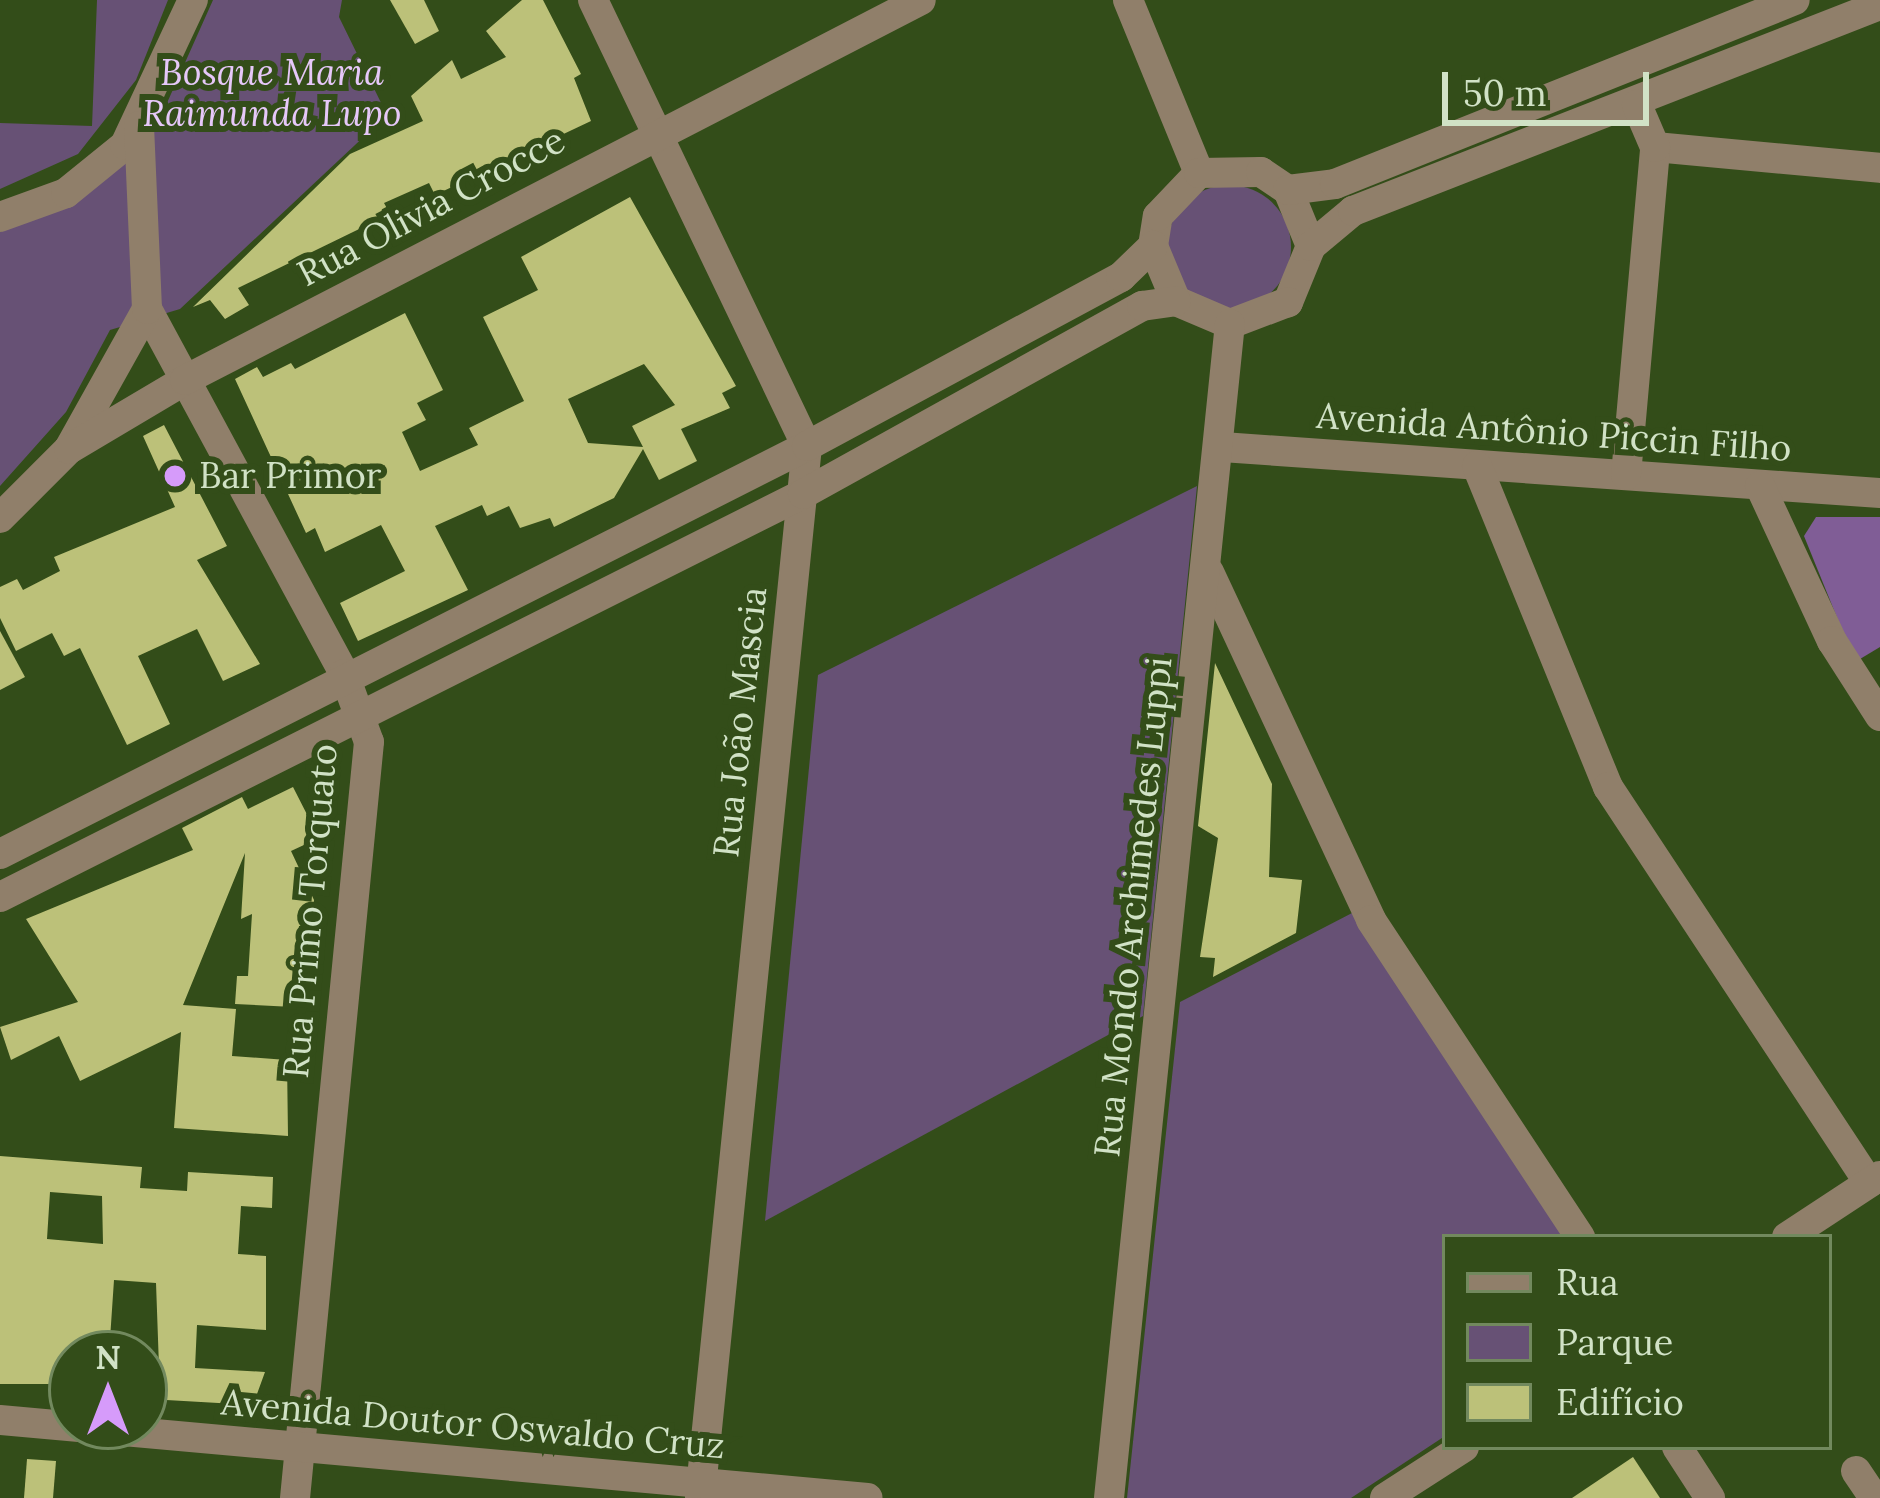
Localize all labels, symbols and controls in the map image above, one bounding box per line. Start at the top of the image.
scale bar [1448,48,1655,122]
park label: Bosque Maria Raimunda Lupo [142,50,402,135]
text: 50 m [1463,70,1547,116]
street label: Rua Olivia Crocce [290,118,572,296]
street label: Avenida Antônio Piccin Filho [1315,394,1793,470]
place label: Bar Primor [199,454,381,498]
marker: Bar Primor [162,463,188,489]
street label: Rua João Mascia [704,585,776,859]
street label: Rua Mondo Archimedes Luppi [1085,655,1181,1159]
street label: Rua Primo Torquato [274,742,346,1080]
legend [1442,1234,1832,1450]
text: Rua [1556,1259,1619,1305]
text: Parque [1556,1319,1673,1365]
north arrow [48,1330,168,1450]
text: N [95,1336,121,1378]
text: Edifício [1556,1379,1684,1425]
street label: Avenida Doutor Oswaldo Cruz [220,1380,726,1468]

